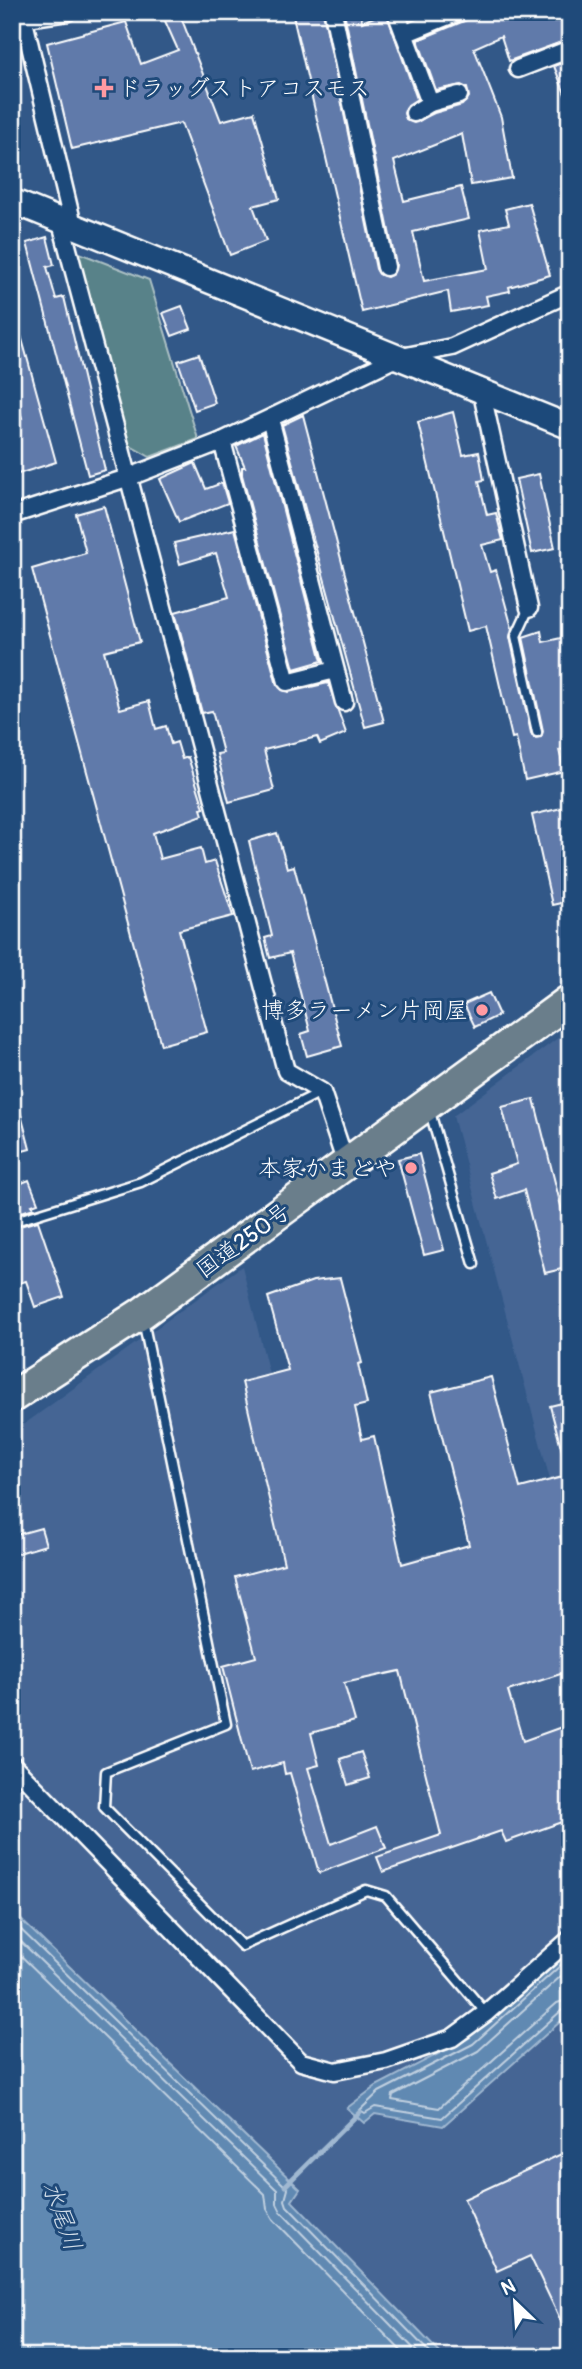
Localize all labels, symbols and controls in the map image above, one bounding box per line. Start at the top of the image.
place label: ドラッグストアコスモス [118,74,370,103]
marker: ドラッグストアコスモス [96,80,112,96]
place label: 博多ラーメン片岡屋 [261,996,468,1025]
marker: 博多ラーメン片岡屋 [474,1002,490,1018]
place label: 本家かまどや [258,1154,397,1183]
marker: 本家かまどや [403,1160,419,1176]
street label: 国道250号 [190,1196,296,1284]
water label: 水尾川 [36,2177,87,2255]
north arrow [480,2268,550,2338]
text: N [497,2274,519,2301]

